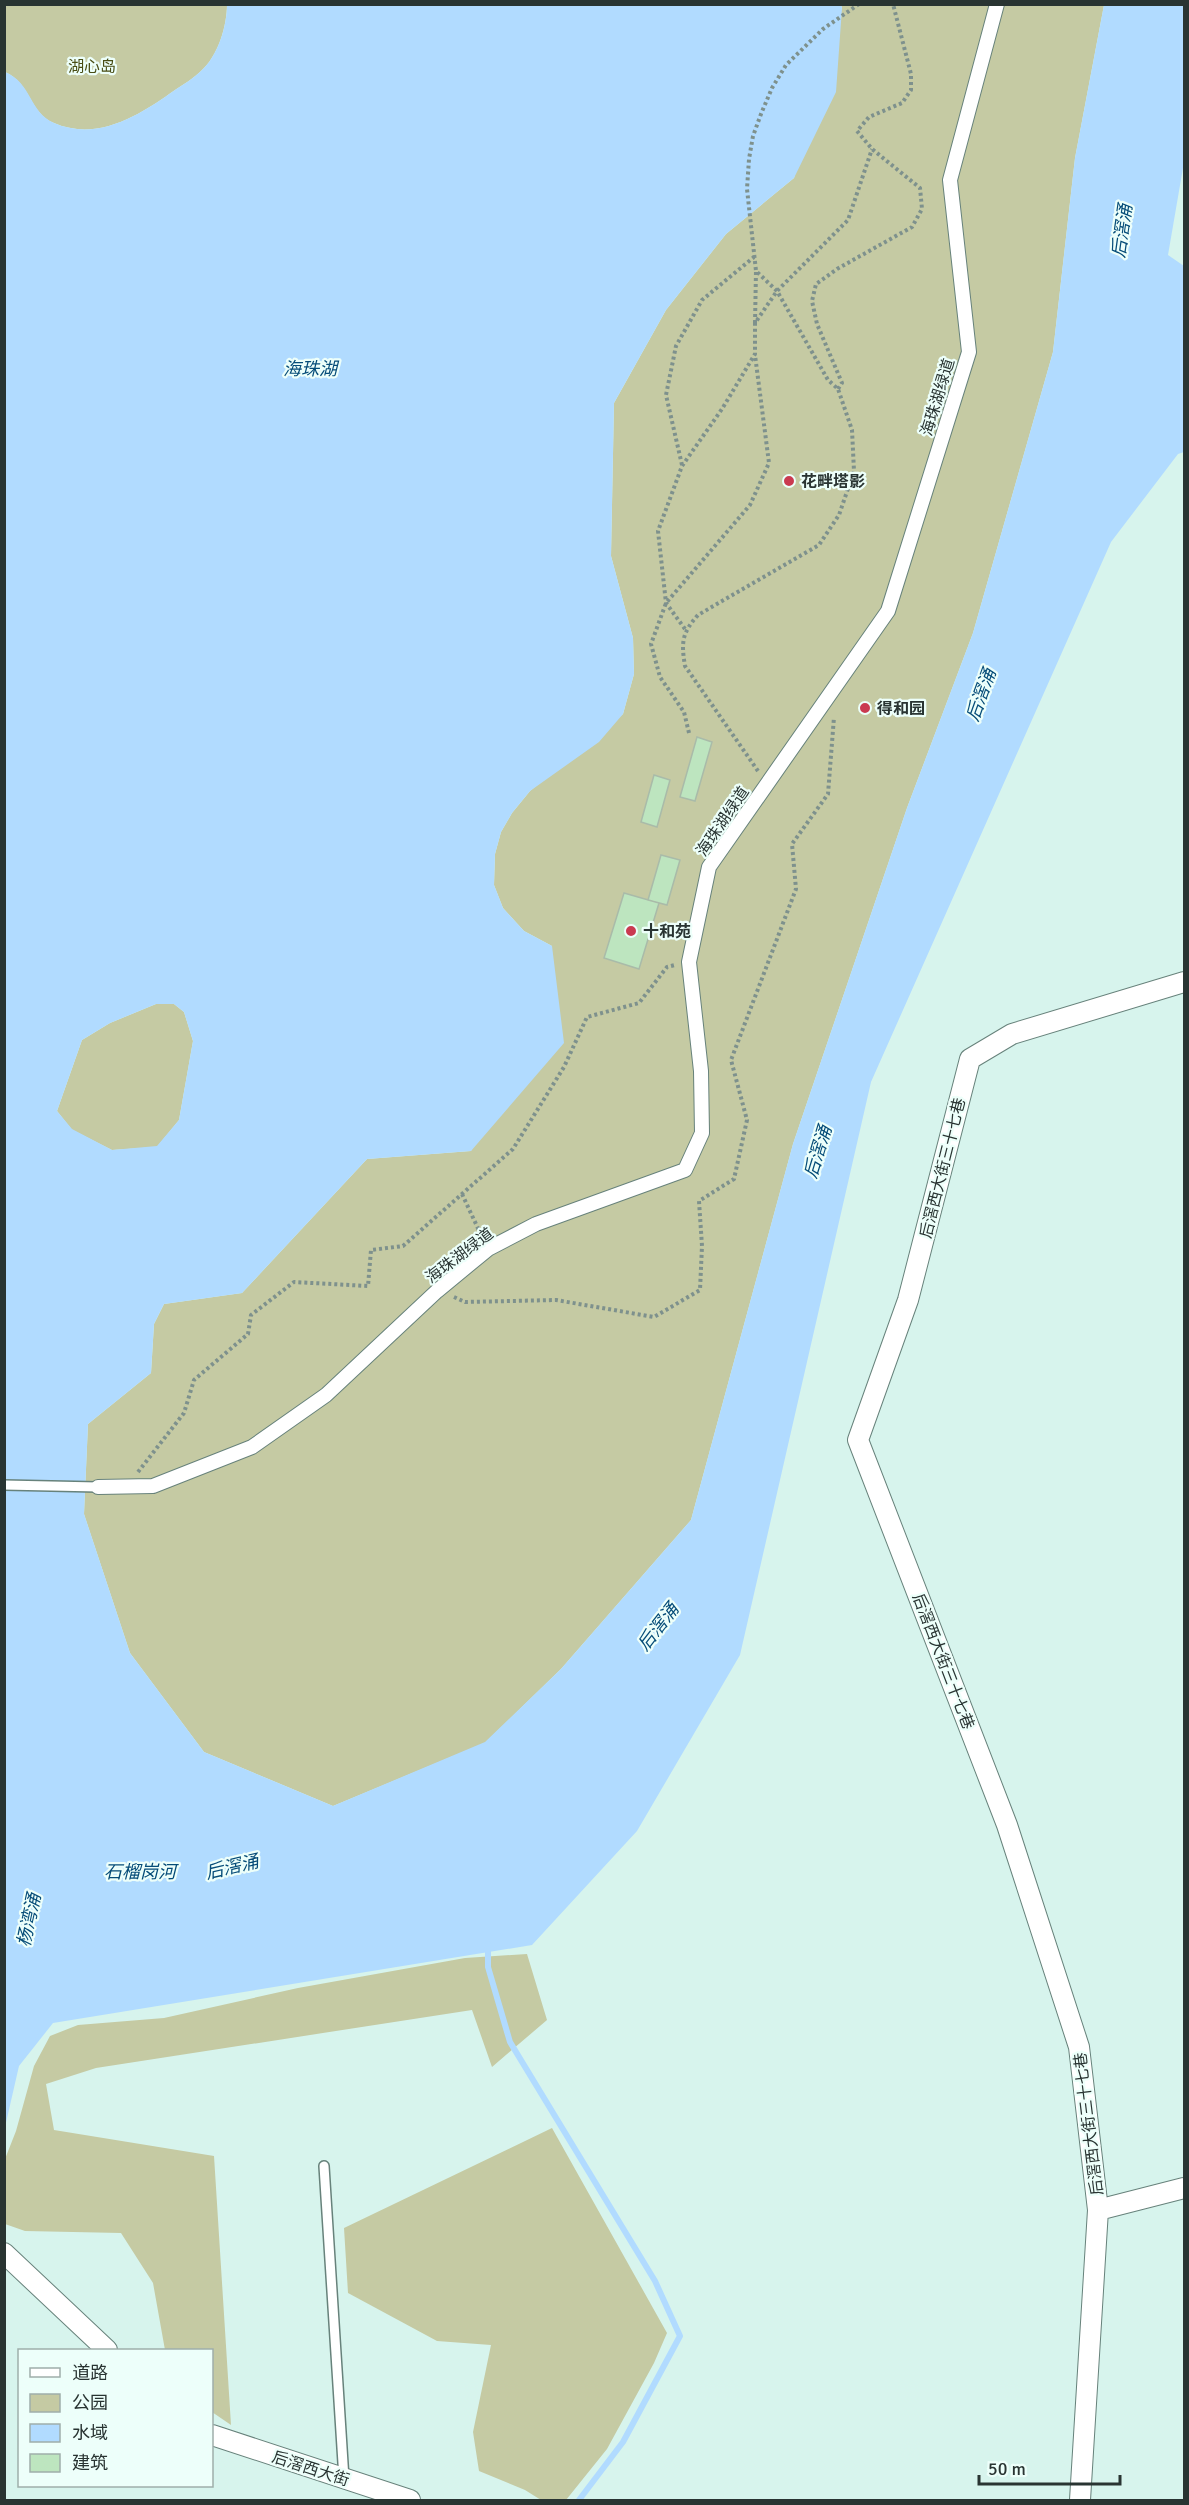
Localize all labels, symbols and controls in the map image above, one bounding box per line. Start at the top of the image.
park label: 湖心岛 [68,57,116,77]
water label: 后滘涌 [1107,201,1137,259]
street label: 海珠湖绿道 [917,356,959,438]
water label: 海珠湖 [283,358,340,380]
place label: 花畔塔影 [801,472,865,492]
marker: 花畔塔影 [782,474,796,488]
water label: 后滘涌 [961,664,1001,724]
place label: 得和园 [876,699,925,719]
marker: 得和园 [858,701,872,715]
street label: 海珠湖绿道 [692,783,753,860]
place label: 十和苑 [643,922,691,942]
marker: 十和苑 [624,924,638,938]
street label: 后滘西大街三十七巷 [916,1096,970,1241]
water label: 后滘涌 [800,1121,837,1181]
street label: 海珠湖绿道 [422,1224,498,1288]
street label: 后滘西大街三十七巷 [908,1591,978,1732]
water label: 后滘涌 [633,1597,685,1655]
water label: 后滘涌 [203,1850,263,1884]
water label: 石榴岗河 [104,1861,179,1883]
water label: 杨湾涌 [13,1889,46,1949]
street label: 后滘西大街三十七巷 [1070,2051,1108,2197]
legend [18,2349,213,2487]
text: 道路 [72,2362,108,2384]
text: 公园 [72,2392,108,2414]
text: 水域 [72,2422,108,2444]
street label: 后滘西大街 [270,2447,352,2491]
scale bar [979,2448,1120,2486]
text: 建筑 [72,2452,108,2474]
text: 50 m [988,2458,1026,2480]

